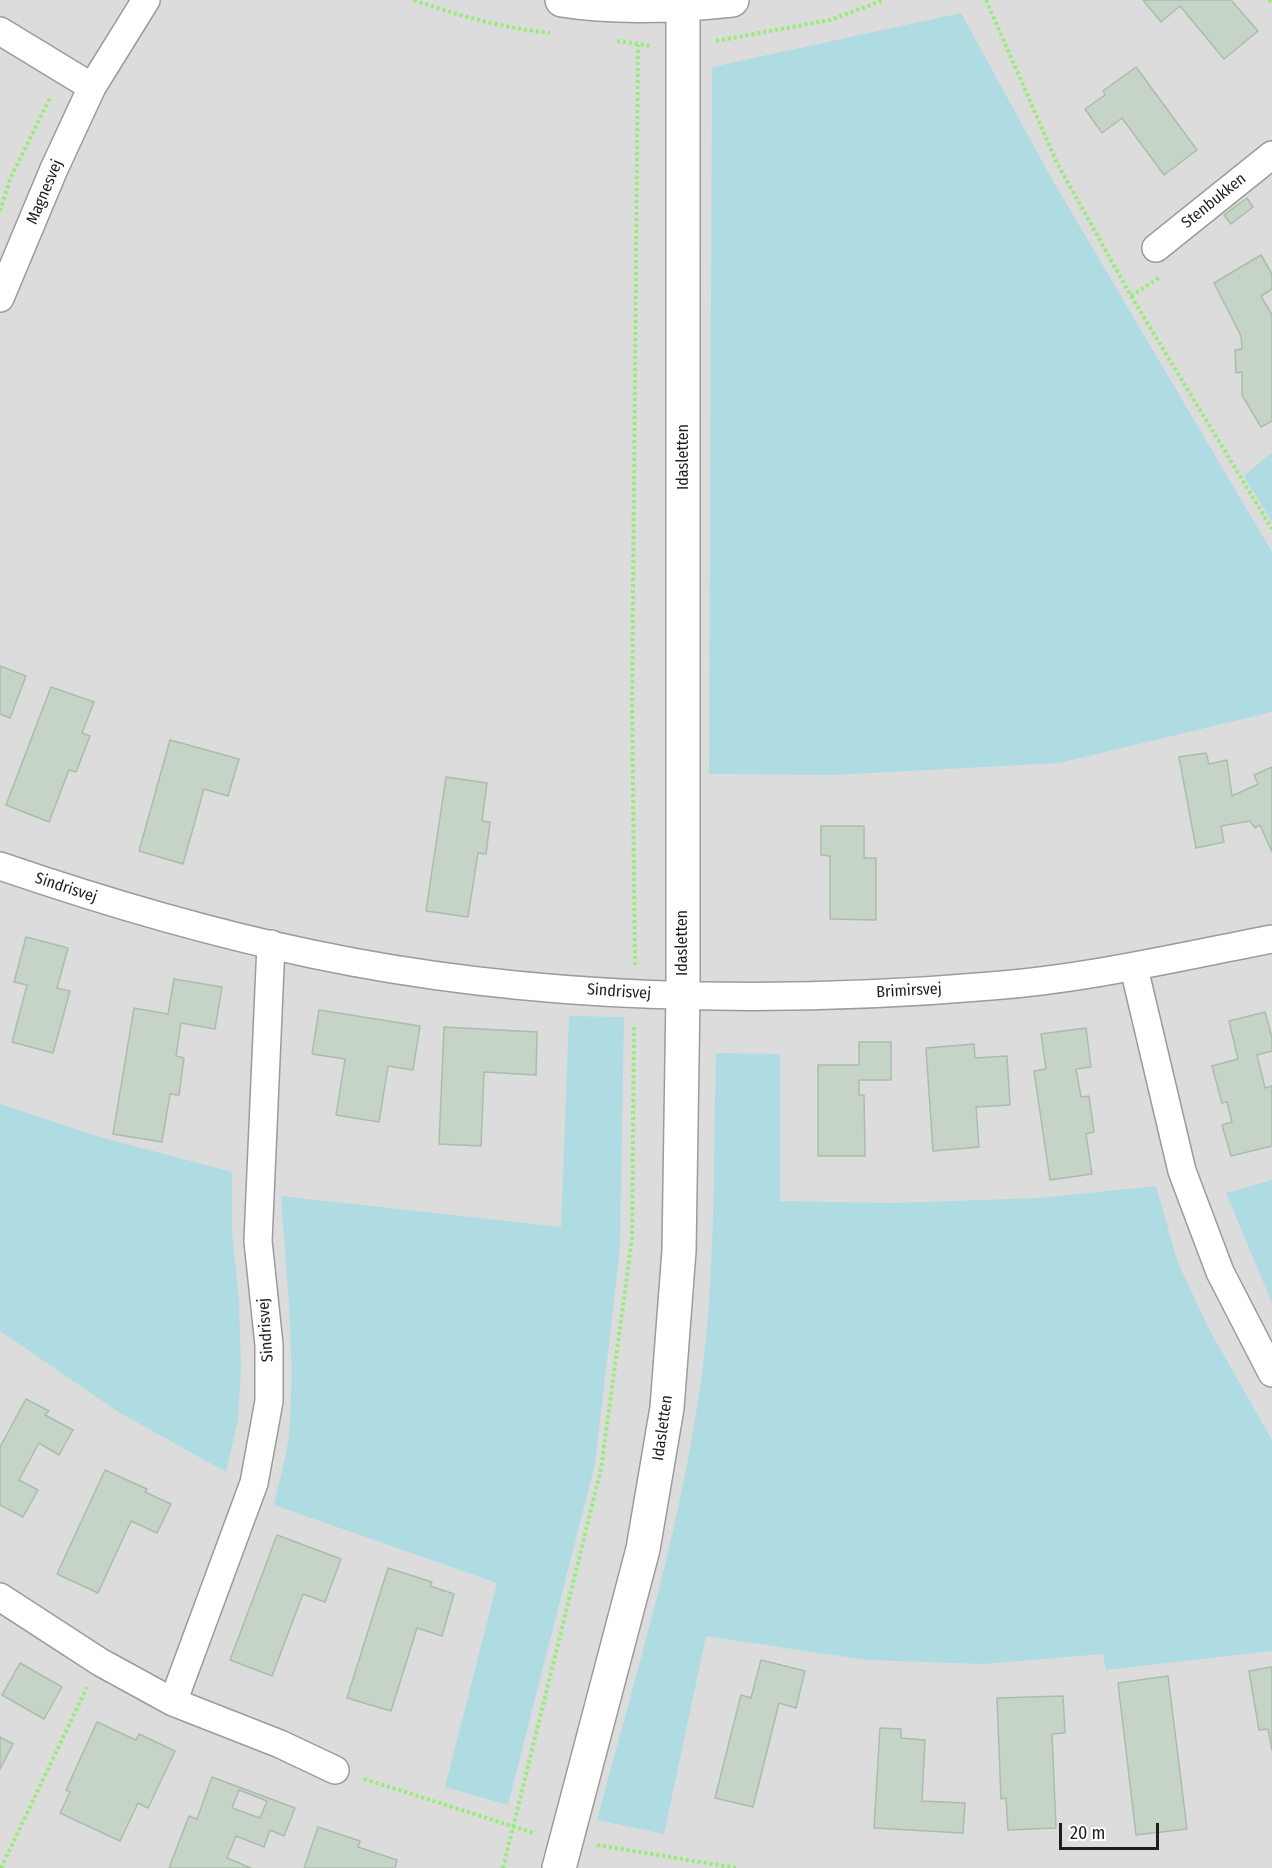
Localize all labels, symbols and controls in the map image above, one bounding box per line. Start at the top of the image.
street label: Magnesvej [23,157,67,227]
street label: Stenbukken [1178,169,1250,233]
street label: Idasletten [674,424,694,490]
street label: Sindrisvej [33,869,99,907]
street label: Idasletten [673,910,693,976]
street label: Sindrisvej [586,980,652,1004]
street label: Brimirsvej [876,980,942,1002]
street label: Sindrisvej [254,1297,278,1363]
street label: Idasletten [649,1394,677,1462]
scale bar [1062,1811,1162,1849]
text: 20 m [1070,1822,1105,1844]

